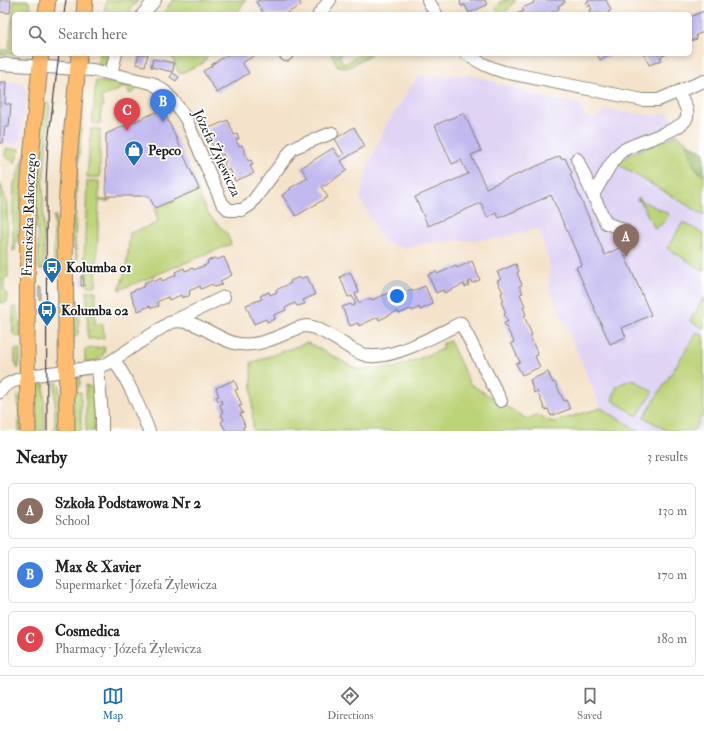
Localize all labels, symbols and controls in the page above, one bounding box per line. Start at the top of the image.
search box [12,12,692,56]
icon: search [26,23,48,45]
text: Search here [58,25,127,44]
pin: B [150,89,176,122]
pin: C [114,98,140,131]
street label: Józefa Żylewicza [188,106,245,200]
shop icon: Pepco [123,139,145,167]
place label: Pepco [148,142,181,160]
street label: Franciszka Rakoczego [18,153,40,277]
pin: A [613,224,639,257]
bus stop icon: Kolumba 01 [41,256,63,284]
place label: Kolumba 01 [66,259,131,276]
your location [387,286,407,306]
bus stop icon: Kolumba 02 [36,299,58,327]
place label: Kolumba 02 [61,302,129,319]
text: Nearby [16,447,67,468]
text: 3 results [647,449,688,465]
text: Szkoła Podstawowa Nr 2 [55,494,201,513]
text: A [26,503,34,519]
text: 130 m [658,503,687,519]
text: School [55,513,90,529]
text: Max & Xavier [55,558,141,577]
text: B [26,567,34,583]
text: 170 m [657,567,687,583]
text: Supermarket · Józefa Żylewicza [55,577,217,593]
text: Cosmedica [55,622,120,641]
text: C [25,631,35,647]
text: 180 m [657,631,687,647]
text: Pharmacy · Józefa Żylewicza [55,641,202,657]
tab: Map [102,685,124,722]
tab: Directions [327,685,374,722]
tab: Saved [577,685,602,722]

